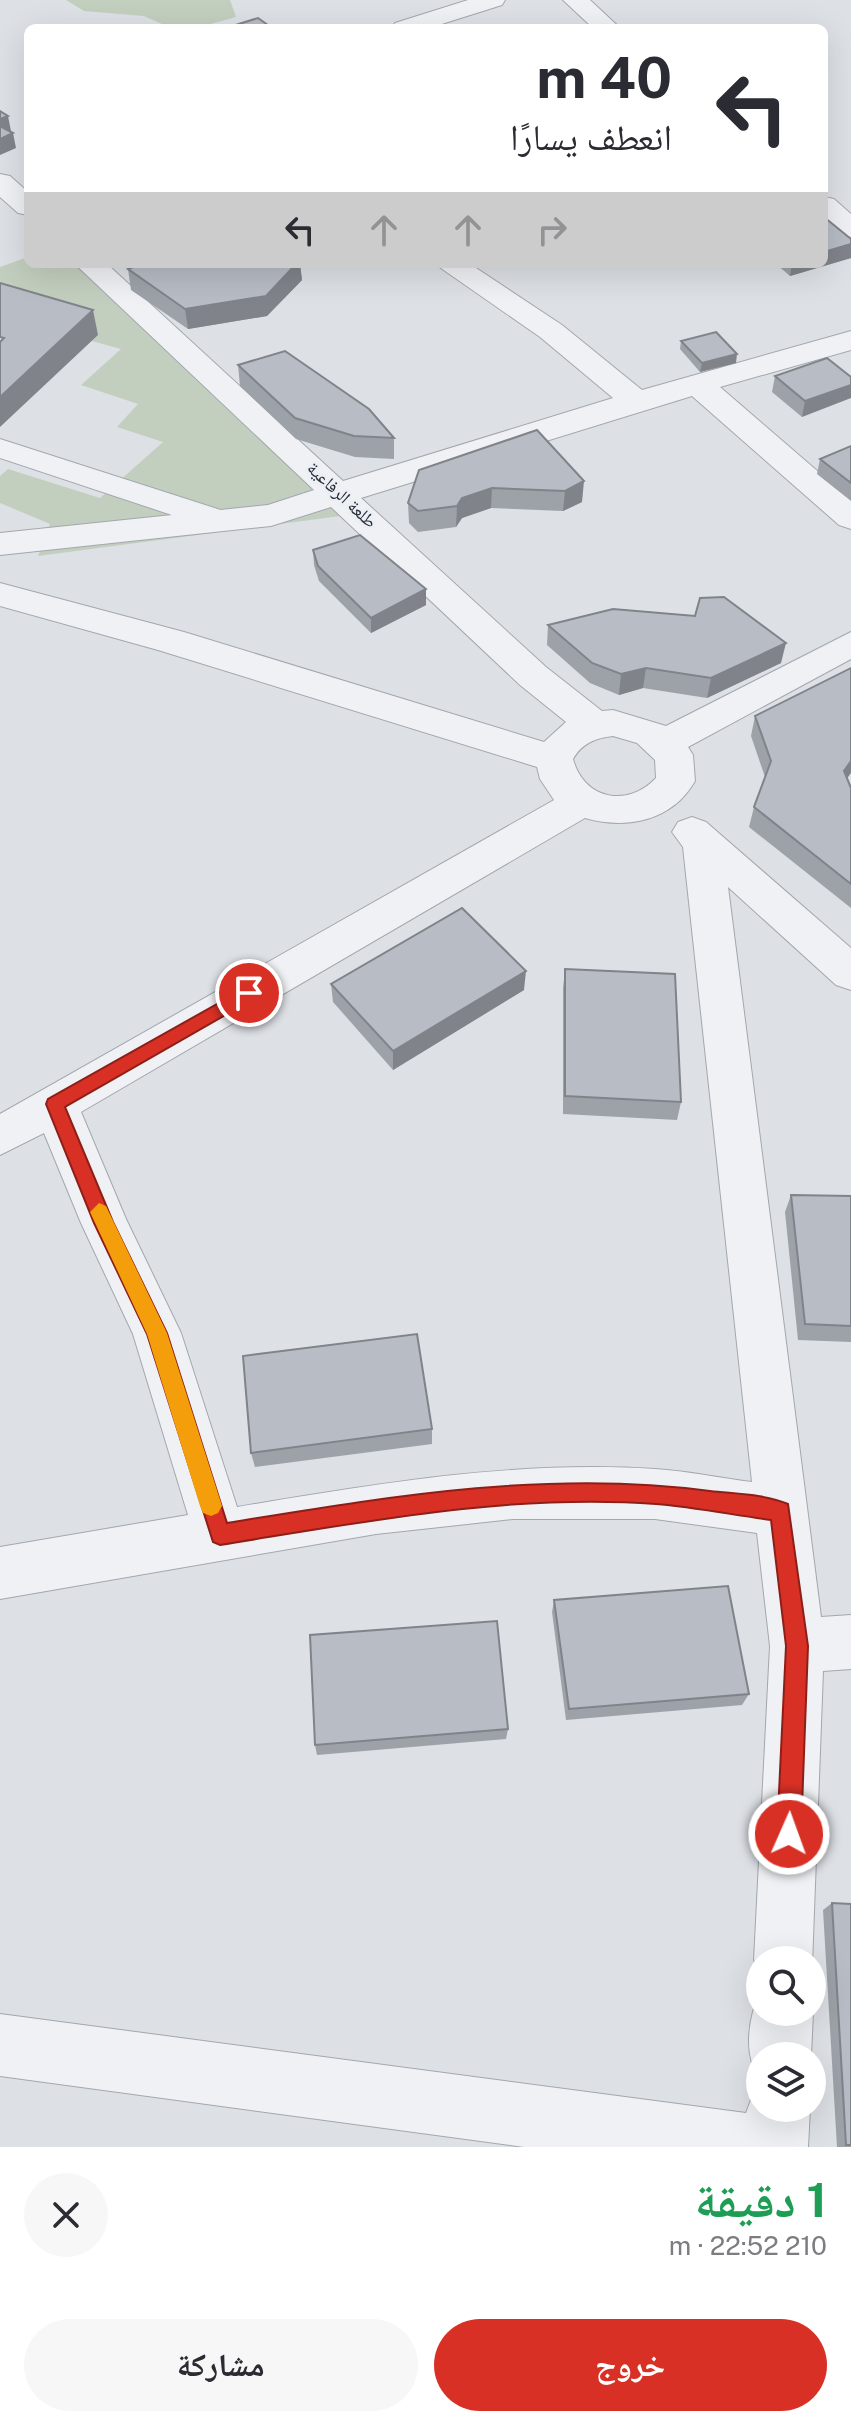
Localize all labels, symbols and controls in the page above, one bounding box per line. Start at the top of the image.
text: 40 m [536,45,672,111]
icon: left [700,56,804,160]
text: انعطف يسارًا [510,116,672,158]
icon: left [278,208,322,252]
icon: ahead [362,208,406,252]
icon: ahead [446,208,490,252]
icon: right [530,208,574,252]
street label: طلعة الرفاعية [303,457,381,532]
pin [215,959,283,1027]
icon: arrive [227,971,271,1015]
position arrow [747,1792,831,1876]
map controls [746,1946,826,2122]
button: search [746,1946,826,2026]
button: layers [746,2042,826,2122]
text: 1 دقيقة [695,2171,827,2228]
button: close [24,2173,108,2257]
text: 210 m · 22:52 [669,2230,827,2261]
button: مشاركة [24,2319,418,2411]
button: خروج [434,2319,827,2411]

